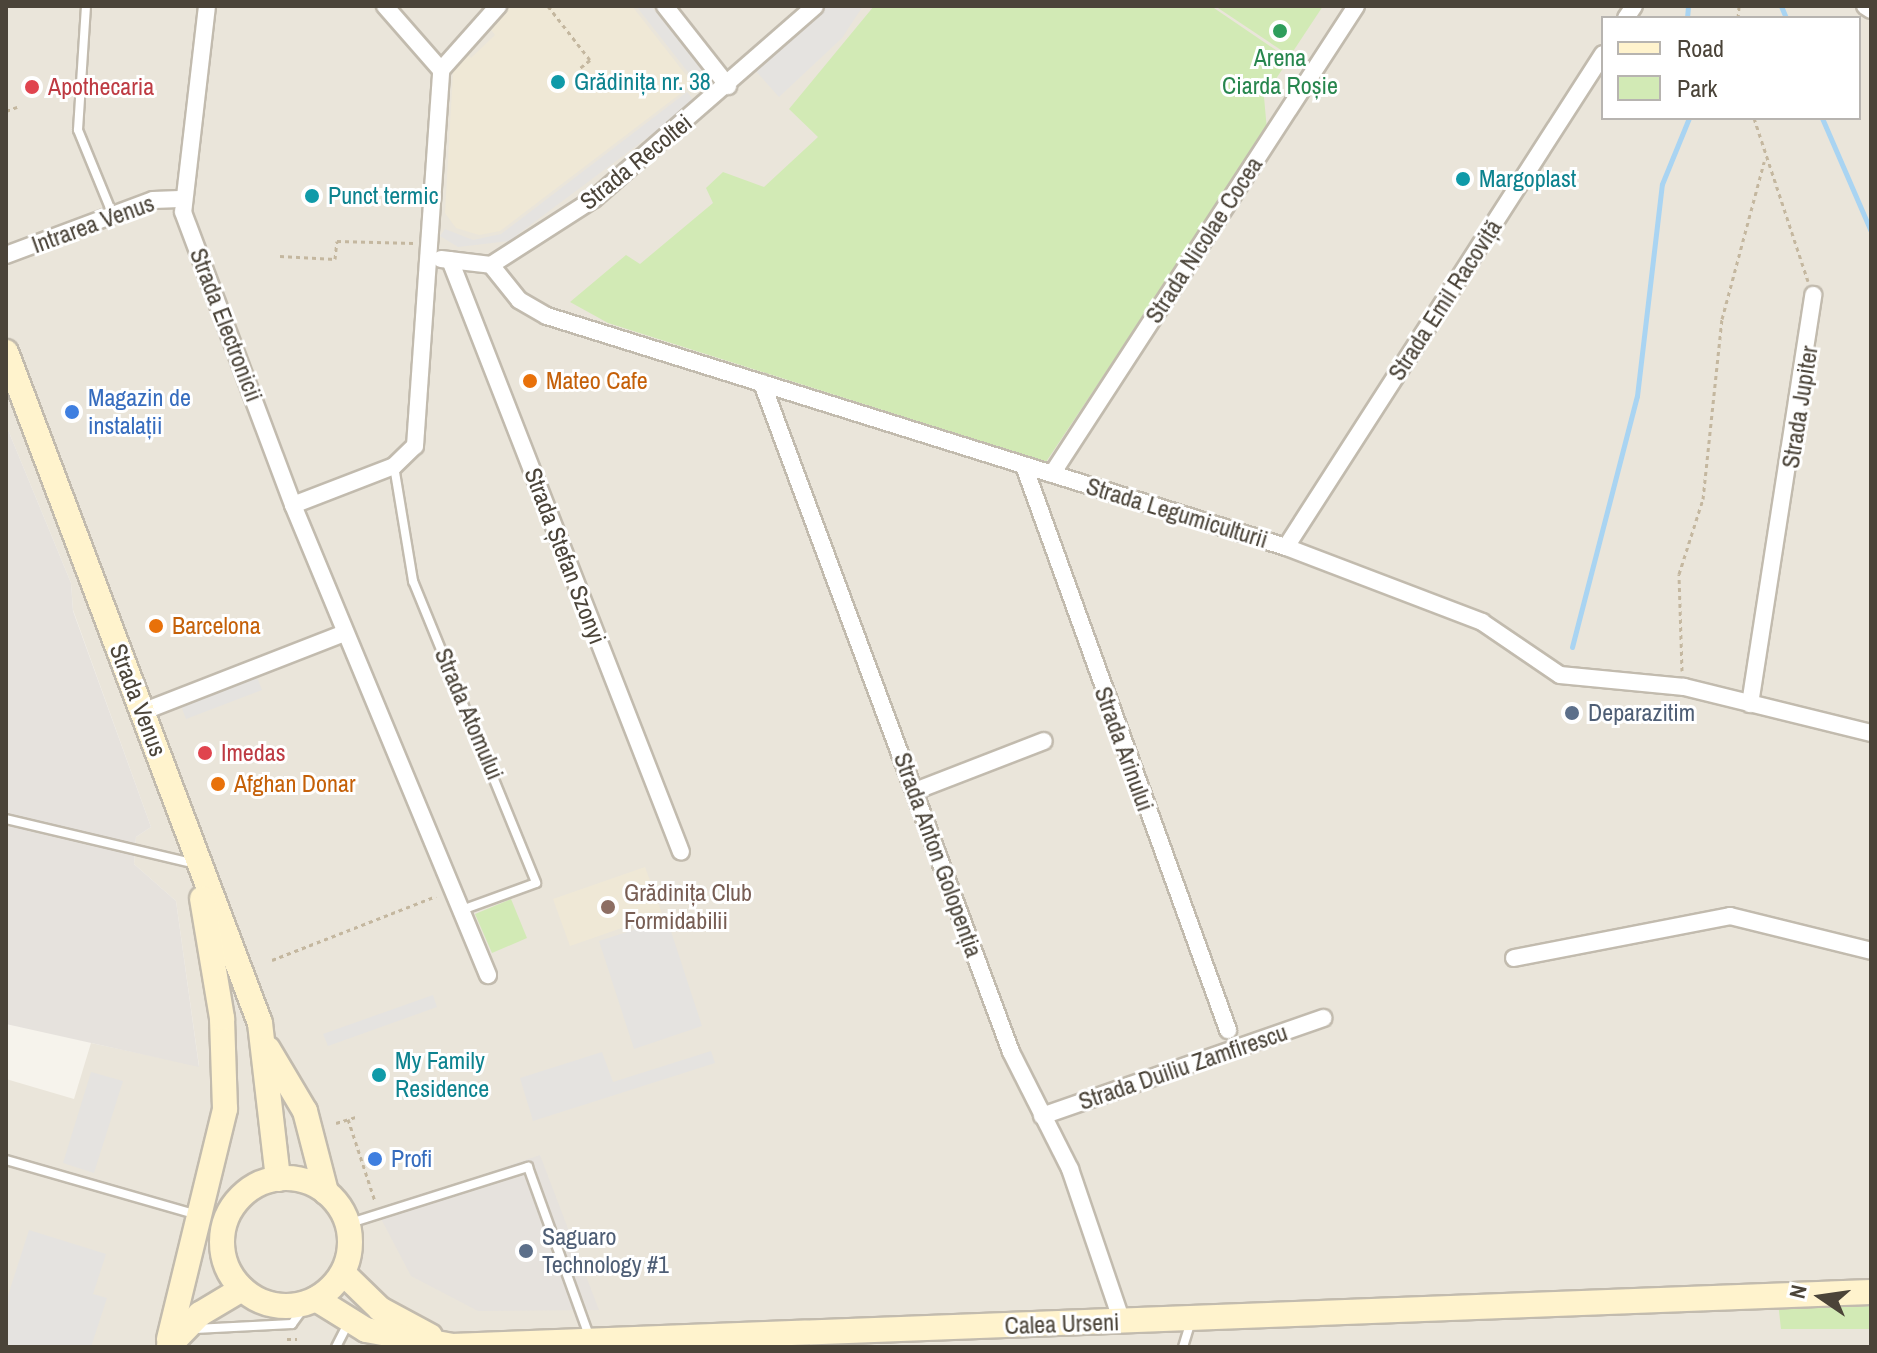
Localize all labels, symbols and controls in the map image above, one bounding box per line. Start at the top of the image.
legend [1601,16,1861,120]
marker: Arena Ciarda Roșie [1271,22,1289,40]
text: Road [1677,32,1724,64]
place label: Arena Ciarda Roșie [1222,44,1338,100]
place label: Grădinița nr. 38 [574,68,711,96]
text: Park [1677,72,1717,104]
place label: Apothecaria [48,73,154,101]
marker: Grădinița nr. 38 [549,73,567,91]
marker: Apothecaria [23,78,41,96]
street label: Strada Recoltei [574,108,698,216]
street label: Strada Nicolae Cocea [1139,151,1269,329]
place label: Margoplast [1479,165,1576,193]
marker: Margoplast [1454,170,1472,188]
place label: Punct termic [328,182,438,210]
marker: Punct termic [303,187,321,205]
street label: Intrarea Venus [28,189,158,259]
street label: Strada Emil Racoviță [1382,214,1508,386]
street label: Strada Electronicii [184,244,268,406]
street label: Strada Jupiter [1776,344,1824,470]
place label: Mateo Cafe [546,367,648,395]
marker: Mateo Cafe [521,372,539,390]
place label: Magazin de instalații [88,384,191,440]
marker: Magazin de instalații [63,403,81,421]
street label: Strada Ștefan Szonyi [518,464,612,648]
street label: Strada Legumiculturii [1083,472,1271,554]
place label: Barcelona [172,612,261,640]
marker: Barcelona [147,617,165,635]
street label: Strada Venus [103,640,173,760]
street label: Strada Atomului [428,643,510,785]
street label: Strada Arinului [1088,682,1160,816]
place label: Deparazitim [1588,699,1695,727]
marker: Deparazitim [1563,704,1581,722]
place label: Imedas [221,739,286,767]
marker: Imedas [196,744,214,762]
street label: Strada Anton Golopenția [887,748,989,962]
place label: Afghan Donar [234,770,355,798]
marker: Afghan Donar [209,775,227,793]
place label: Grădinița Club Formidabilii [624,879,752,935]
marker: Grădinița Club Formidabilii [599,898,617,916]
street label: Strada Duiliu Zamfirescu [1075,1018,1291,1116]
place label: My Family Residence [395,1047,489,1103]
marker: My Family Residence [370,1066,388,1084]
place label: Profi [391,1145,433,1173]
marker: Profi [366,1150,384,1168]
place label: Saguaro Technology #1 [542,1223,669,1279]
marker: Saguaro Technology #1 [517,1242,535,1260]
north arrow [1781,1257,1861,1337]
text: N [1782,1282,1814,1301]
street label: Calea Urseni [1004,1308,1120,1340]

